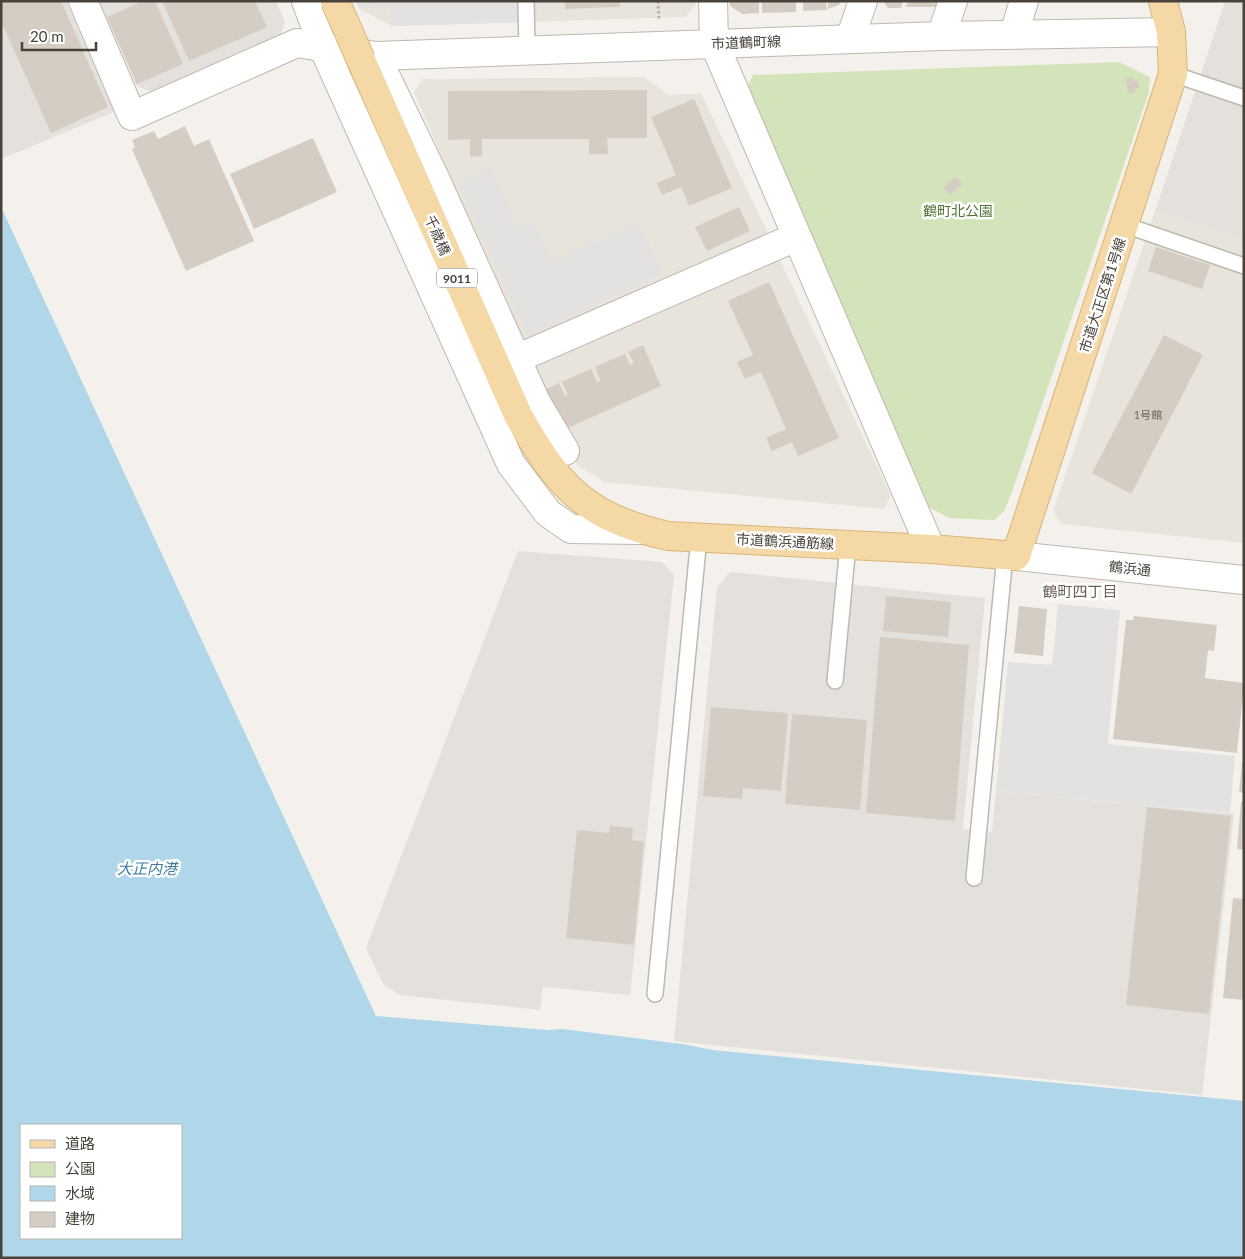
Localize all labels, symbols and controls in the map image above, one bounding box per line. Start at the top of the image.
scale bar [22,20,96,52]
text: 20 m [30,27,64,45]
street label: 市道鶴町線 [711,32,781,52]
park label: 鶴町北公園 [923,202,993,219]
street label: 千歳橋 [422,212,454,258]
street label: 市道大正区第1号線 [1075,235,1129,355]
road number: 9011 [437,268,477,288]
house number: 1号館 [1134,408,1162,421]
street label: 市道鶴浜通筋線 [736,530,834,552]
street label: 鶴浜通 [1108,557,1152,579]
district label: 鶴町四丁目 [1042,582,1118,600]
water label: 大正内港 [117,859,179,877]
legend [20,1124,182,1239]
text: 道路 [65,1134,95,1152]
text: 公園 [65,1159,95,1177]
text: 水域 [65,1184,95,1202]
text: 建物 [65,1209,95,1227]

